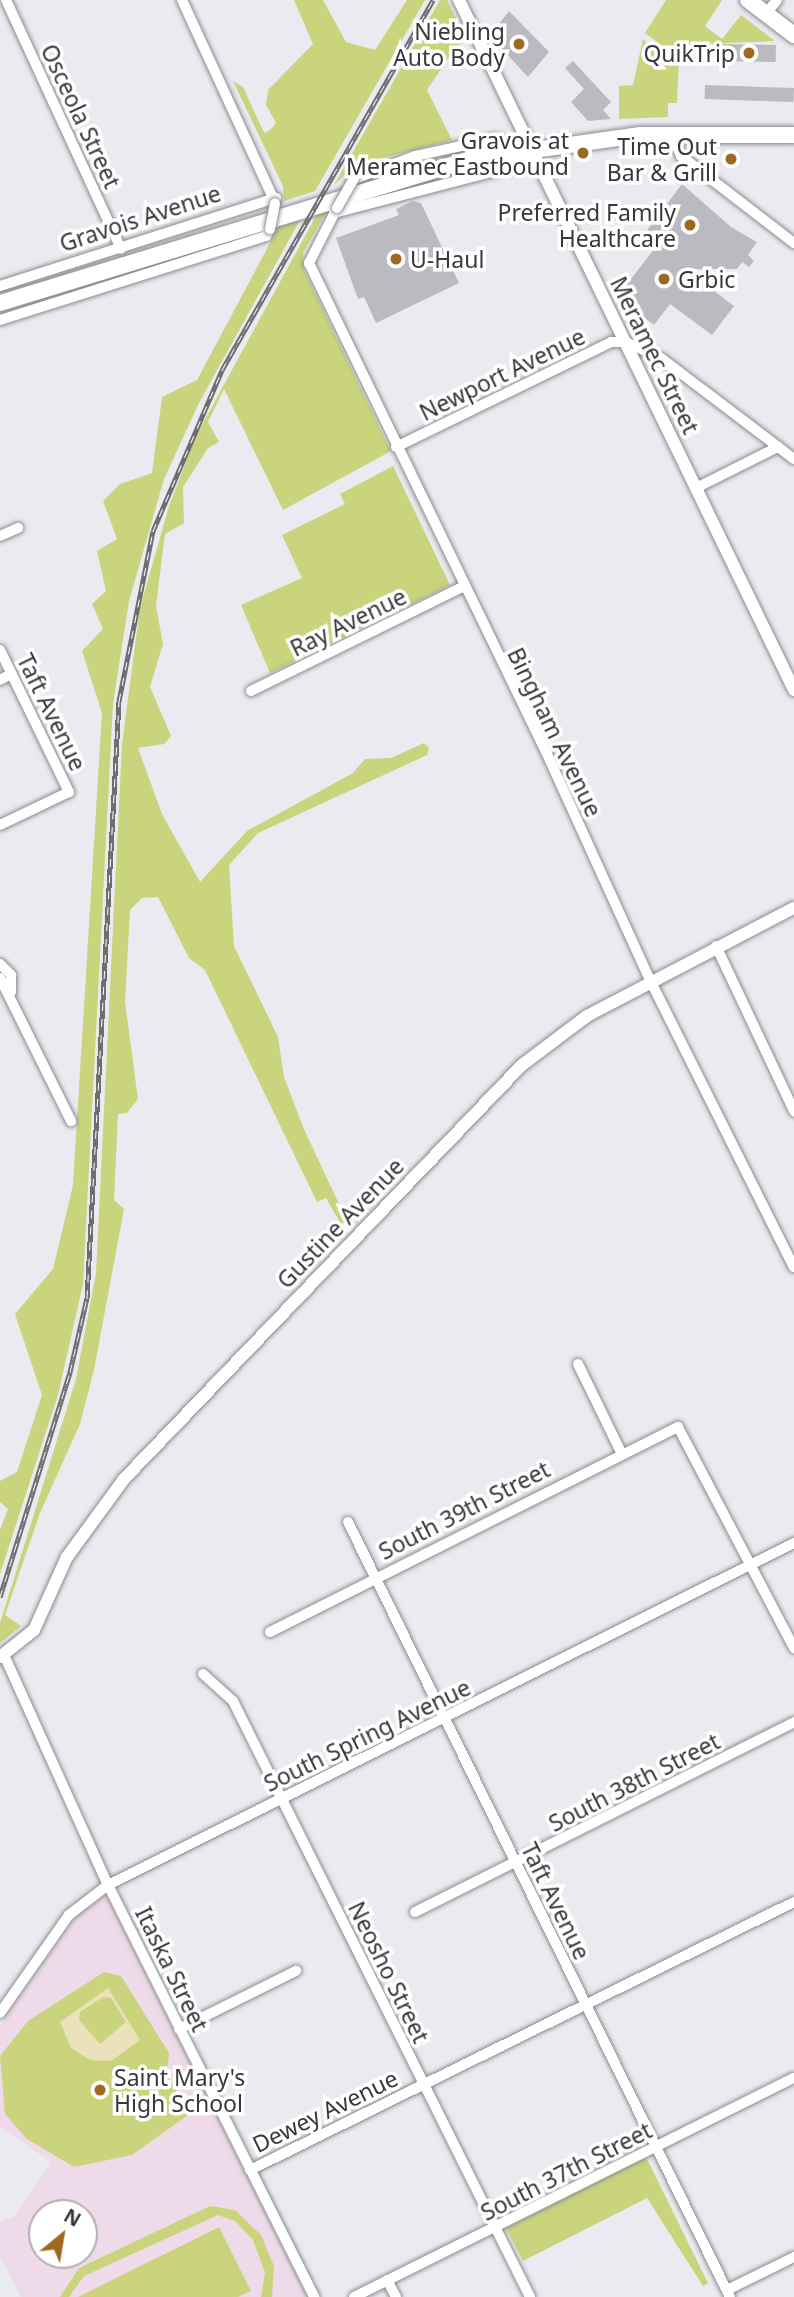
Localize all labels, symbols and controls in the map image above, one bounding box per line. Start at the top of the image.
place label: Niebling Auto Body [393,17,505,71]
marker: Niebling Auto Body [511,36,527,52]
place label: QuikTrip [643,39,735,67]
street label: Osceola Street [36,40,126,192]
marker: QuikTrip [741,45,757,61]
place label: Gravois at Meramec Eastbound [346,126,569,180]
place label: Time Out Bar & Grill [607,132,717,186]
marker: Gravois at Meramec Eastbound [575,145,591,161]
marker: Time Out Bar & Grill [723,151,739,167]
street label: Gravois Avenue [56,179,224,257]
place label: Preferred Family Healthcare [498,198,676,252]
marker: Preferred Family Healthcare [682,217,698,233]
place label: U-Haul [410,245,484,273]
marker: U-Haul [388,251,404,267]
place label: Grbic [678,265,735,293]
marker: Grbic [656,271,672,287]
street label: Meramec Street [605,272,705,438]
street label: Newport Avenue [415,322,589,426]
street label: Ray Avenue [285,582,411,662]
street label: Bingham Avenue [502,643,608,821]
street label: Taft Avenue [12,649,92,775]
street label: Gustine Avenue [271,1152,409,1294]
street label: South 39th Street [374,1455,554,1565]
street label: South Spring Avenue [259,1673,475,1797]
street label: South 38th Street [544,1727,724,1837]
street label: Taft Avenue [516,1838,596,1964]
street label: Neosho Street [343,1897,435,2047]
street label: Itaska Street [130,1902,214,2036]
place label: Saint Mary's High School [114,2063,245,2117]
street label: Dewey Avenue [248,2064,402,2158]
marker: Saint Mary's High School [92,2082,108,2098]
street label: South 37th Street [476,2116,656,2226]
north arrow [28,2199,98,2269]
text: N [59,2202,86,2233]

